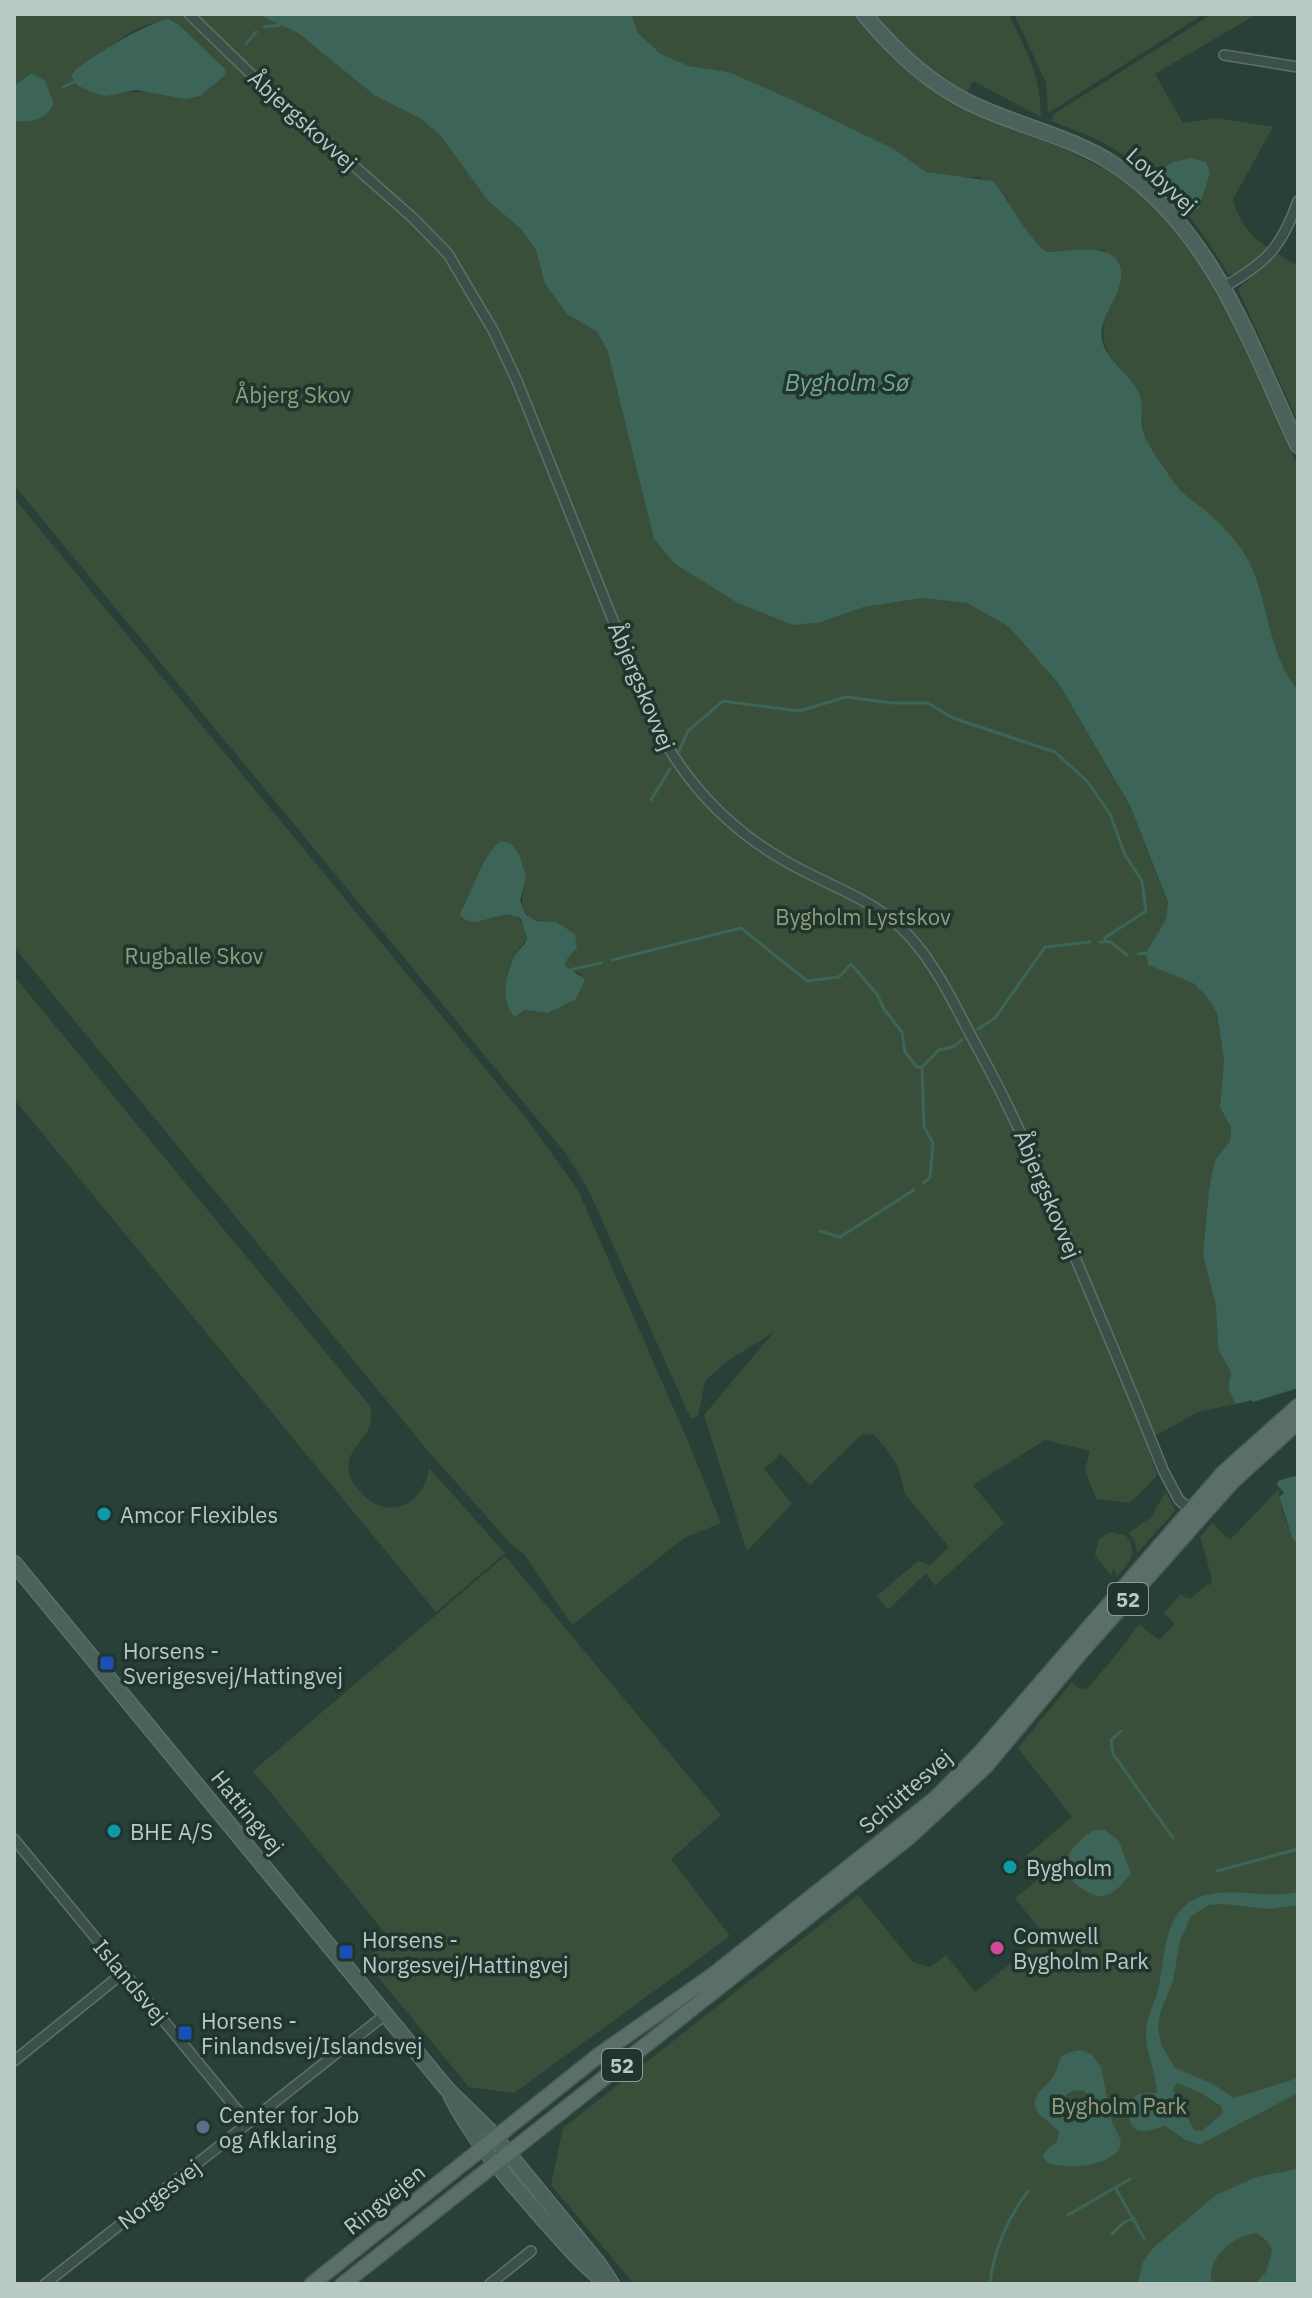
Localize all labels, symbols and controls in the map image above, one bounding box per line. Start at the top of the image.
street label: Åbjergskovvej [242,63,364,177]
street label: Lovbyvej [1120,141,1204,219]
water label: Bygholm Sø [785,366,910,398]
park label: Åbjerg Skov [235,380,351,409]
street label: Åbjergskovvej [602,617,682,755]
park label: Bygholm Lystskov [775,902,951,931]
park label: Rugballe Skov [125,941,264,970]
street label: Åbjergskovvej [1008,1125,1088,1263]
place label: Amcor Flexibles [120,1500,278,1529]
marker: Amcor Flexibles [95,1505,113,1523]
road number: 52 [1108,1583,1148,1615]
place label: Horsens - Sverigesvej/Hattingvej [123,1636,343,1690]
marker: Horsens - Sverigesvej/Hattingvej [98,1654,116,1672]
street label: Schüttesvej [852,1742,958,1840]
street label: Hattingvej [205,1764,291,1860]
place label: BHE A/S [130,1817,213,1846]
marker: BHE A/S [105,1822,123,1840]
place label: Bygholm [1026,1853,1112,1882]
marker: Bygholm [1001,1858,1019,1876]
place label: Comwell Bygholm Park [1013,1921,1149,1975]
place label: Horsens - Norgesvej/Hattingvej [362,1925,568,1979]
street label: Islandsvej [87,1933,175,2029]
marker: Comwell Bygholm Park [988,1939,1006,1957]
marker: Horsens - Norgesvej/Hattingvej [337,1943,355,1961]
place label: Horsens - Finlandsvej/Islandsvej [201,2006,423,2060]
marker: Horsens - Finlandsvej/Islandsvej [176,2024,194,2042]
road number: 52 [602,2049,642,2081]
park label: Bygholm Park [1051,2091,1187,2120]
place label: Center for Job og Afklaring [219,2100,359,2154]
marker: Center for Job og Afklaring [194,2118,212,2136]
street label: Norgesvej [112,2153,206,2235]
street label: Ringvejen [337,2157,431,2241]

